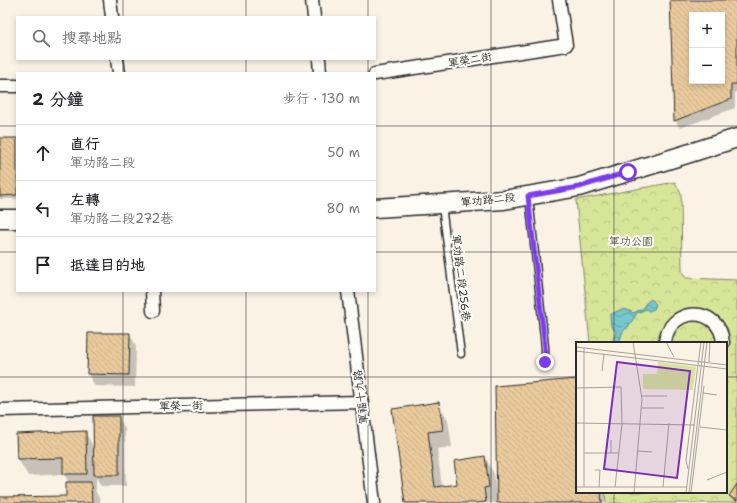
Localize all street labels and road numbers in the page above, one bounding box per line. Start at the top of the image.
street label: 軍榮二街 [447,49,494,71]
street label: 軍功路二段 [460,190,516,210]
street label: 軍功路二段256巷 [448,234,474,322]
street label: 軍福十九路 [350,369,372,425]
street label: 軍榮一街 [159,398,204,414]

